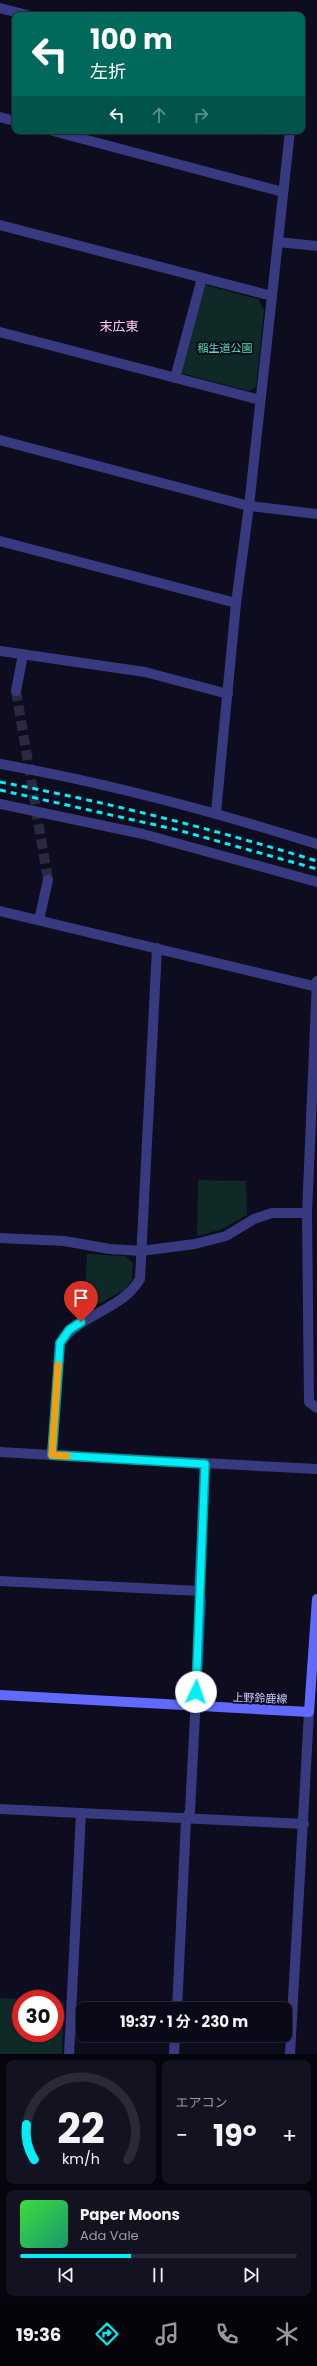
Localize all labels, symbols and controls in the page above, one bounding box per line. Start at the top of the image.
text: 100 m [90,20,173,59]
icon: left [24,28,76,80]
text: 左折 [90,59,126,84]
icon: left [106,104,128,126]
icon: ahead [148,104,170,126]
icon: right [190,104,212,126]
district label: 末広東 [99,317,139,336]
park label: 稲生道公園 [198,340,253,356]
pin [64,1281,98,1322]
icon: arrive [70,1287,92,1309]
position arrow [175,1671,217,1713]
street label: 上野鈴鹿線 [232,1689,288,1707]
speed limit sign: 30 [12,1990,64,2042]
text: 19:37 · 1 分 · 230 m [120,2011,248,2032]
text: エアコン [176,2093,228,2112]
text: 22 [57,2099,105,2158]
text: 19° [213,2114,257,2157]
text: − [176,2120,188,2151]
text: + [282,2120,297,2151]
text: km/h [62,2149,100,2169]
text: Paper Moons [80,2204,180,2225]
text: Ada Vale [80,2226,139,2245]
icon: previous [55,2264,77,2286]
icon: pause [147,2264,169,2286]
icon: next [240,2264,262,2286]
icon: directions [93,2320,121,2348]
icon: music [153,2320,181,2348]
icon: phone [213,2320,241,2348]
icon: climate [273,2320,301,2348]
text: 19:36 [16,2322,61,2347]

